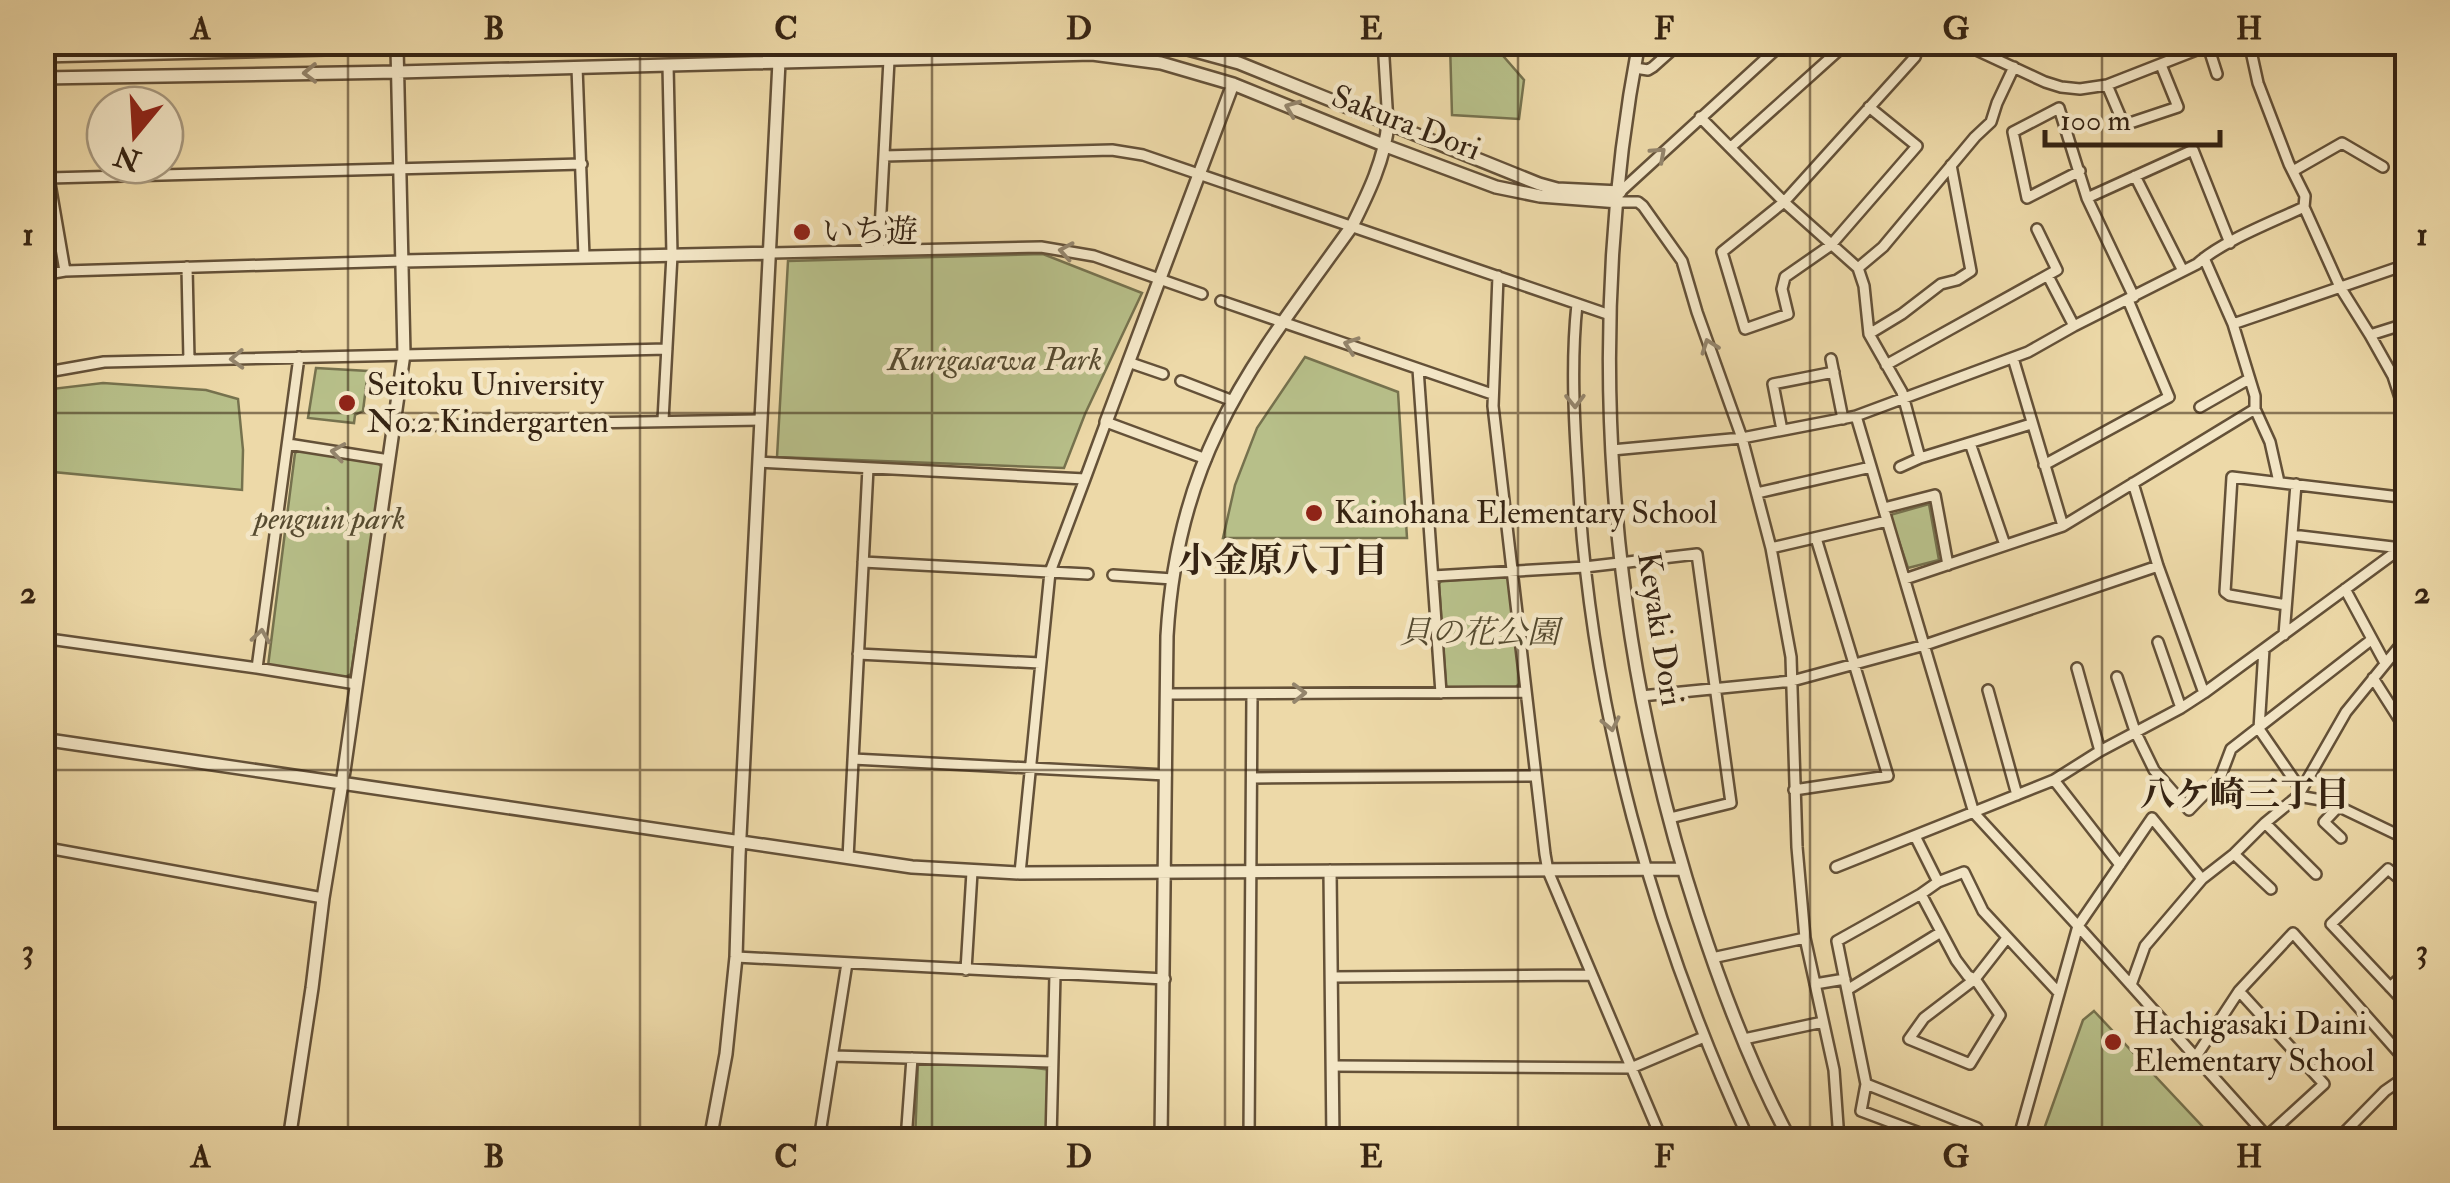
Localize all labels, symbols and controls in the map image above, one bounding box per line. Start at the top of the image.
text: A [189,9,212,49]
text: B [484,9,504,49]
text: C [774,9,798,49]
text: D [1066,9,1092,49]
text: E [1359,9,1383,49]
text: F [1654,9,1674,49]
text: G [1943,9,1970,49]
text: H [2236,9,2262,49]
one-way arrow [302,62,318,84]
street label: Sakura Dori [1326,76,1486,170]
north arrow [85,85,185,185]
scale bar [2045,85,2220,147]
one-way arrow [1284,100,1302,120]
text: 100 m [2060,102,2131,139]
text: N [110,137,146,178]
one-way arrow [1647,148,1666,166]
place label: いち遊 [822,212,918,252]
text: 1 [22,215,34,255]
text: 1 [2416,215,2428,255]
marker: いち遊 [791,221,813,243]
one-way arrow [1058,241,1075,262]
one-way arrow [1343,337,1360,357]
one-way arrow [1700,338,1721,355]
park label: Kurigasawa Park [886,340,1102,380]
one-way arrow [228,348,244,369]
place label: Seitoku University No.2 Kindergarten [367,365,609,442]
marker: Seitoku University No.2 Kindergarten [336,392,358,414]
one-way arrow [1564,394,1585,410]
one-way arrow [330,442,347,463]
place label: Kainohana Elementary School [1334,493,1718,533]
park label: penguin park [249,499,406,539]
marker: Kainohana Elementary School [1303,502,1325,524]
district label: 小金原八丁目 [1178,539,1388,583]
street label: Keyaki Dori [1628,549,1692,709]
text: 2 [20,573,36,613]
text: 2 [2414,573,2430,613]
park label: 貝の花公園 [1399,613,1564,653]
one-way arrow [250,628,271,644]
one-way arrow [1292,683,1308,704]
one-way arrow [1599,715,1620,732]
district label: 八ケ崎三丁目 [2140,773,2350,817]
text: 3 [22,931,34,971]
text: 3 [2416,931,2428,971]
place label: Hachigasaki Daini Elementary School [2133,1004,2375,1081]
marker: Hachigasaki Daini Elementary School [2102,1031,2124,1053]
text: A [189,1137,212,1177]
text: B [484,1137,504,1177]
text: C [774,1137,798,1177]
text: D [1066,1137,1092,1177]
text: E [1359,1137,1383,1177]
text: F [1654,1137,1674,1177]
text: G [1943,1137,1970,1177]
text: H [2236,1137,2262,1177]

